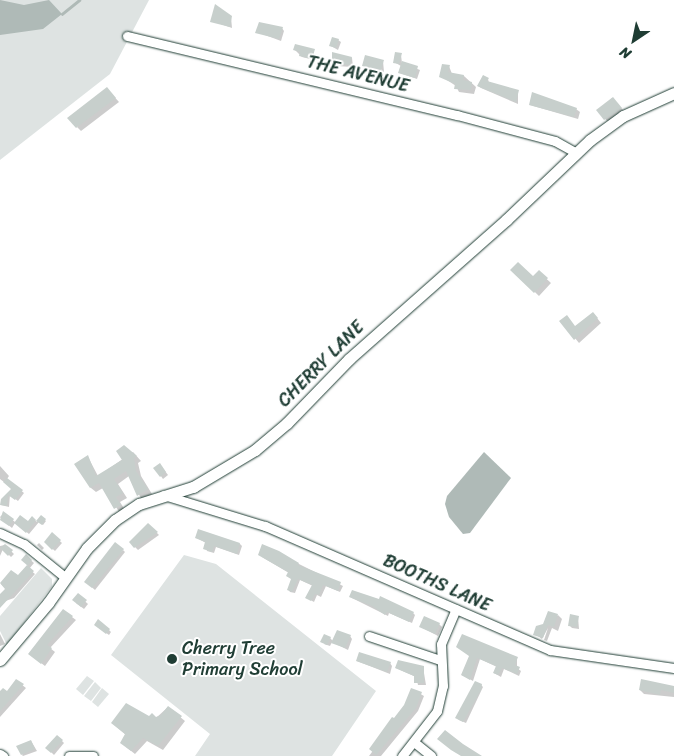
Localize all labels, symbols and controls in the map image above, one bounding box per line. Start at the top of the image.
north arrow [609,15,659,65]
text: N [614,40,636,66]
street label: THE AVENUE [305,51,411,97]
street label: CHERRY LANE [273,316,369,412]
street label: BOOTHS LANE [380,550,494,616]
place label: Cherry Tree Primary School [182,638,303,681]
marker: Cherry Tree Primary School [166,653,178,665]

